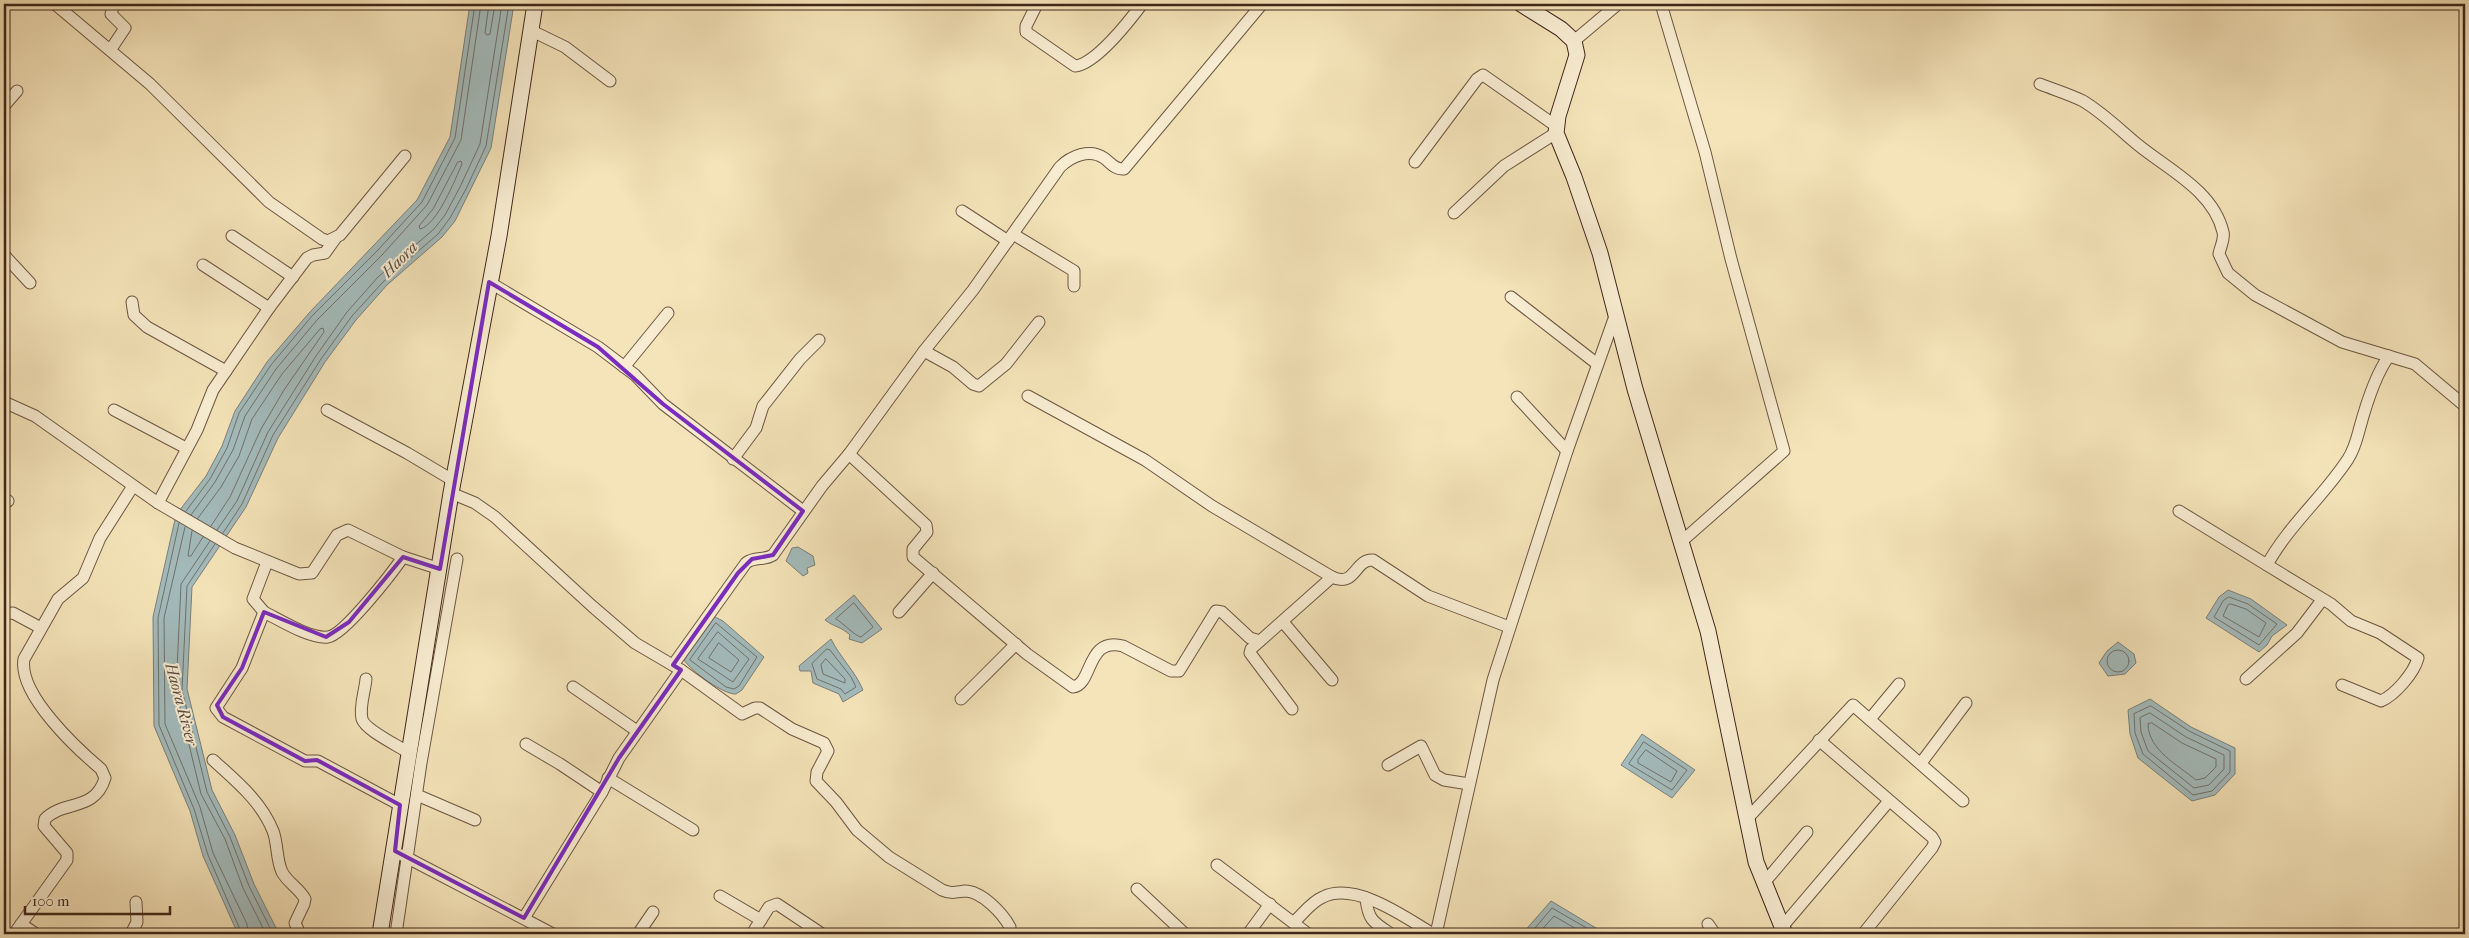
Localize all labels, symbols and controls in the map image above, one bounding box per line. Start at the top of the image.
water label: Haora [377,238,421,282]
water label: Haora River [161,660,202,749]
scale bar [25,883,170,915]
text: 100 m [32,892,70,910]

